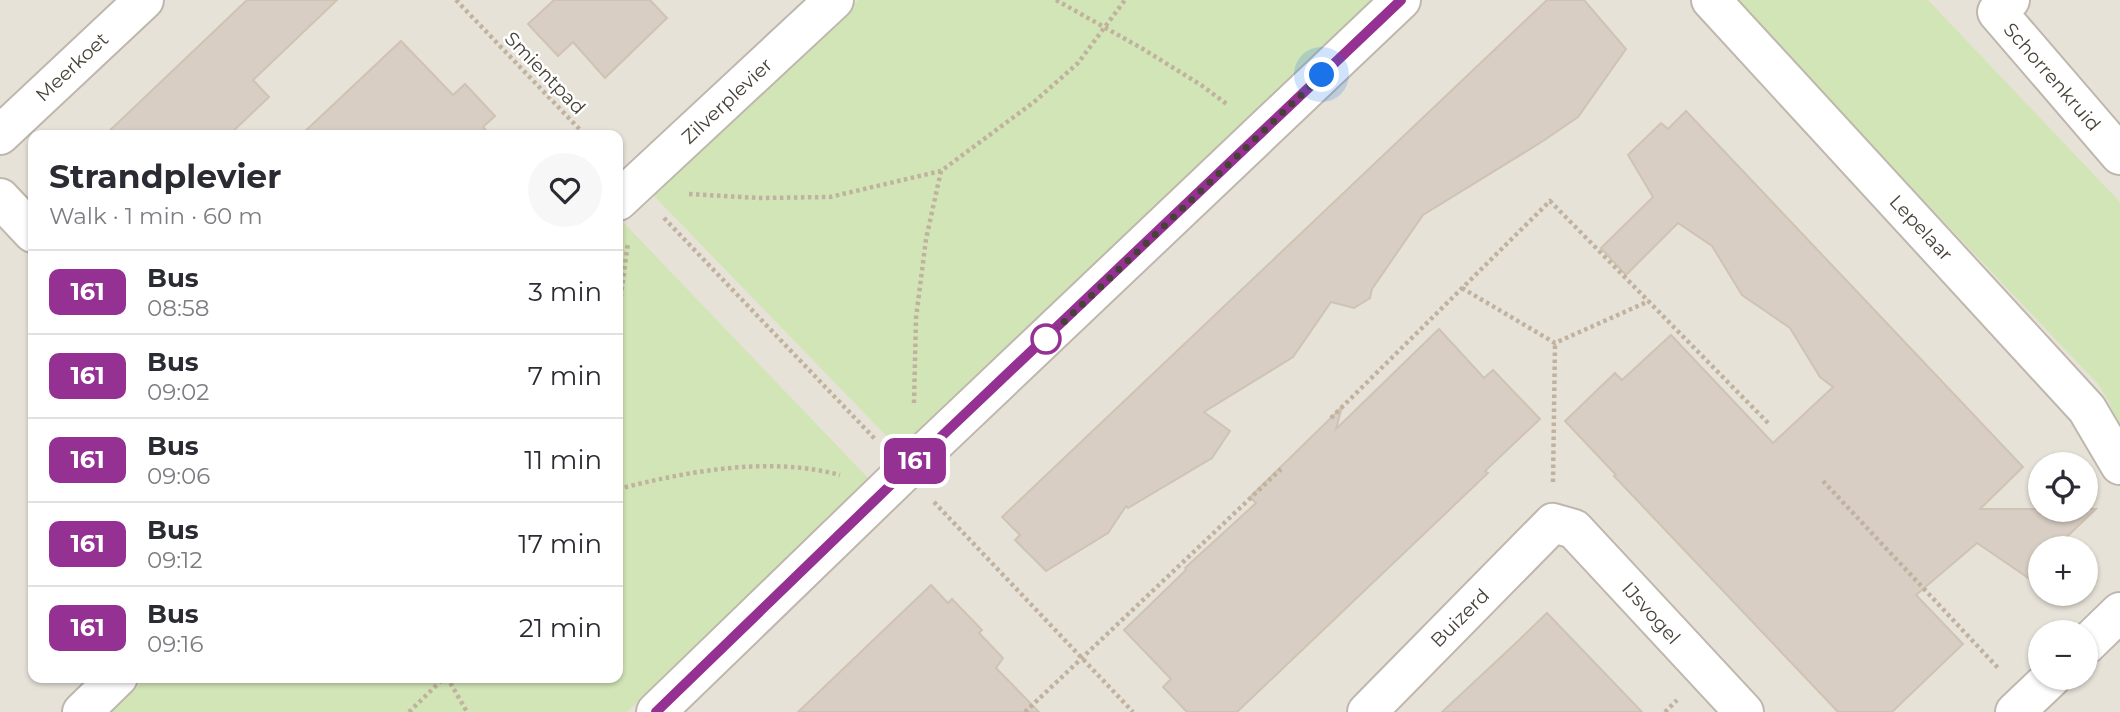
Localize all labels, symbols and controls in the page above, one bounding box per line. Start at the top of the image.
street label: Schorrenkruid [1999,18,2105,136]
street label: Meerkoet [31,27,113,106]
street label: Smientpad [500,27,590,119]
street label: Zilverplevier [677,53,777,149]
your location [1304,57,1339,92]
button: heart [528,153,602,227]
text: Strandplevier [49,156,281,196]
street label: Lepelaar [1885,190,1957,266]
text: Walk · 1 min · 60 m [49,202,263,230]
text: Bus [147,262,199,294]
text: 3 min [528,276,602,308]
text: 161 [70,277,105,306]
text: 08:58 [147,294,209,322]
unlabelled marker [1031,324,1061,354]
text: Bus [147,346,199,378]
text: 7 min [528,360,602,392]
text: 161 [70,361,105,390]
text: 09:02 [147,378,209,406]
text: Bus [147,430,199,462]
line badge: 161 [875,438,955,484]
text: 11 min [524,444,602,476]
text: 161 [70,445,105,474]
text: 161 [898,446,932,475]
map controls [2028,452,2098,690]
button: locate [2028,452,2098,522]
text: 09:06 [147,462,210,490]
text: Bus [147,514,199,546]
text: 17 min [518,528,602,560]
text: 161 [70,529,105,558]
button: + [2028,536,2098,606]
text: 09:12 [147,546,202,574]
street label: IJsvogel [1617,577,1685,649]
street label: Buizerd [1426,584,1494,652]
text: Bus [147,598,199,630]
text: 21 min [519,612,602,644]
text: 161 [70,613,105,642]
button: − [2028,620,2098,690]
text: 09:16 [147,630,203,658]

